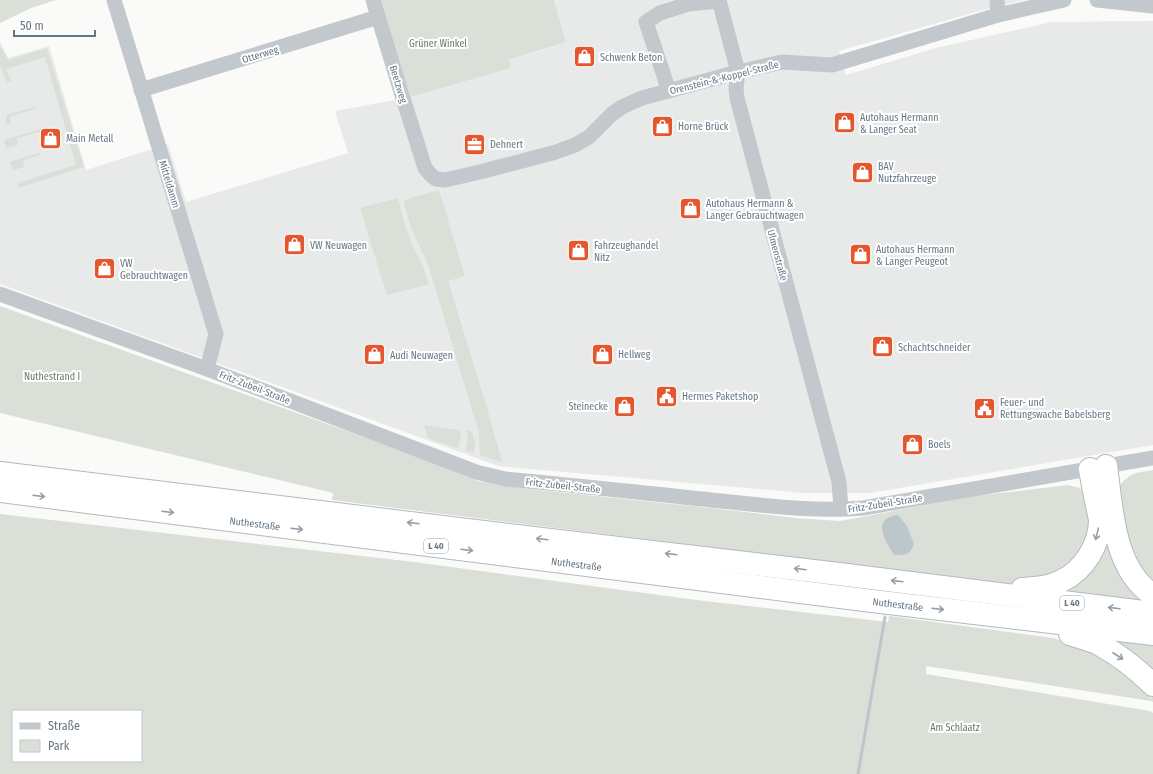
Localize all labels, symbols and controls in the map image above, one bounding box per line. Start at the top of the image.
scale bar [14,12,95,38]
text: 50 m [20,19,44,33]
park label: Grüner Winkel [409,38,467,50]
street label: Otterweg [241,44,280,66]
shop icon: Schwenk Beton [572,44,598,70]
place label: Schwenk Beton [600,52,662,64]
street label: Orenstein-&-Koppel-Straße [668,59,780,97]
street label: Beetzweg [387,64,410,105]
shop icon: Autohaus Hermann & Langer Seat [831,110,857,136]
place label: Autohaus Hermann & Langer Seat [860,112,939,136]
shop icon: Horne Brück [650,113,676,139]
place label: Horne Brück [678,121,729,133]
shop icon: Main Metall [37,125,63,151]
office icon: Dehnert [462,131,488,157]
place label: Main Metall [66,133,114,145]
place label: Dehnert [490,139,524,151]
street label: Mitteldamm [156,159,182,210]
shop icon: BAV Nutzfahrzeuge [849,159,875,185]
place label: BAV Nutzfahrzeuge [878,161,937,185]
shop icon: Autohaus Hermann & Langer Gebrauchtwagen [678,196,704,222]
place label: Autohaus Hermann & Langer Gebrauchtwagen [706,198,804,222]
street label: Ulmenstraße [764,228,790,282]
shop icon: VW Neuwagen [281,232,307,258]
shop icon: Fahrzeughandel Nitz [565,238,591,264]
place label: VW Neuwagen [310,240,367,252]
place label: Fahrzeughandel Nitz [594,240,659,264]
shop icon: Autohaus Hermann & Langer Peugeot [847,242,873,268]
place label: Autohaus Hermann & Langer Peugeot [876,244,955,268]
shop icon: VW Gebrauchtwagen [91,256,117,282]
place label: VW Gebrauchtwagen [120,258,188,282]
shop icon: Schachtschneider [870,334,896,360]
shop icon: Hellweg [590,341,616,367]
shop icon: Audi Neuwagen [362,342,388,368]
place label: Schachtschneider [898,342,971,354]
place label: Hellweg [618,349,651,361]
place label: Audi Neuwagen [390,350,453,362]
street label: Fritz-Zubeil-Straße [217,369,292,407]
park label: Nuthestrand I [24,371,80,383]
public building icon: Hermes Paketshop [653,383,679,409]
place label: Hermes Paketshop [682,391,758,403]
shop icon: Steinecke [611,393,637,419]
public building icon: Feuer- und Rettungswache Babelsberg [971,395,997,421]
place label: Feuer- und Rettungswache Babelsberg [1000,397,1110,421]
place label: Steinecke [568,401,608,413]
shop icon: Boels [899,431,925,457]
place label: Boels [928,439,951,451]
street label: Fritz-Zubeil-Straße [525,476,601,496]
one-way arrow [32,492,45,500]
street label: Fritz-Zubeil-Straße [847,492,923,516]
one-way arrow [161,508,174,516]
street label: Nuthestraße [229,515,281,533]
one-way arrow [407,519,420,527]
one-way arrow [290,525,303,533]
one-way arrow [1093,528,1100,541]
one-way arrow [536,535,549,543]
road number: L 40 [424,539,448,553]
one-way arrow [460,547,473,554]
one-way arrow [665,550,678,558]
street label: Nuthestraße [550,556,602,574]
one-way arrow [794,565,807,573]
one-way arrow [890,577,903,585]
street label: Nuthestraße [872,596,924,614]
road number: L 40 [1060,596,1084,610]
one-way arrow [1108,604,1121,612]
one-way arrow [932,605,945,613]
one-way arrow [1112,652,1123,660]
legend [12,710,142,762]
text: Straße [48,719,80,733]
park label: Am Schlaatz [930,722,980,734]
text: Park [48,739,70,753]

